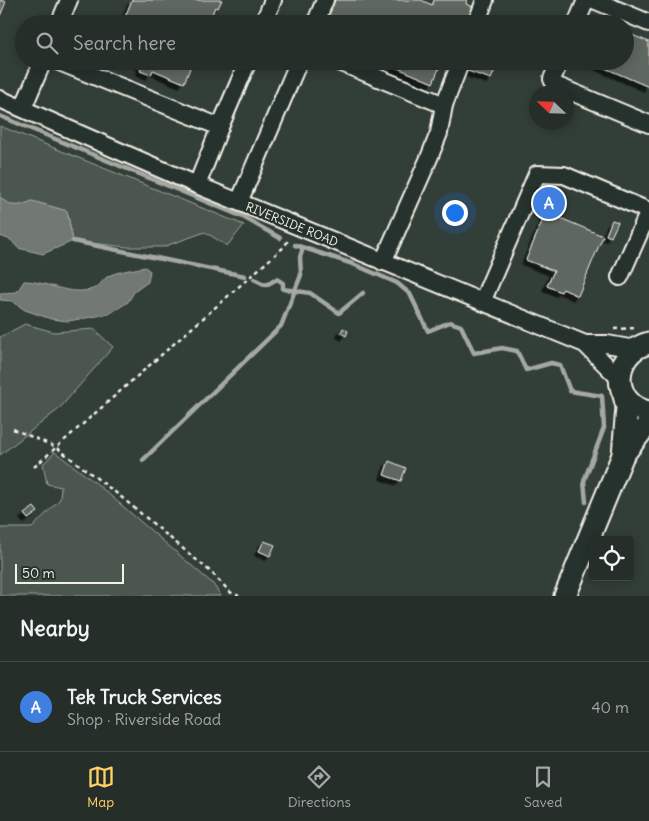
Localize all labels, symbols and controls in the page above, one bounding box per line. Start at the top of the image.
search box [15,15,634,70]
icon: search [33,29,61,57]
text: Search here [73,31,176,55]
north arrow [529,85,574,130]
pin: A [533,184,565,222]
street label: RIVERSIDE ROAD [244,199,340,249]
your location [442,200,468,226]
map controls [589,536,634,581]
button: locate [589,536,634,581]
scale bar [15,561,124,584]
text: 50 m [22,564,55,582]
text: Nearby [20,615,90,642]
text: Tek Truck Services [67,685,222,709]
text: A [31,697,41,717]
text: 40 m [591,697,629,717]
text: Shop · Riverside Road [67,709,221,729]
tab: Map [87,763,115,811]
tab: Directions [288,763,351,811]
tab: Saved [524,763,562,811]

